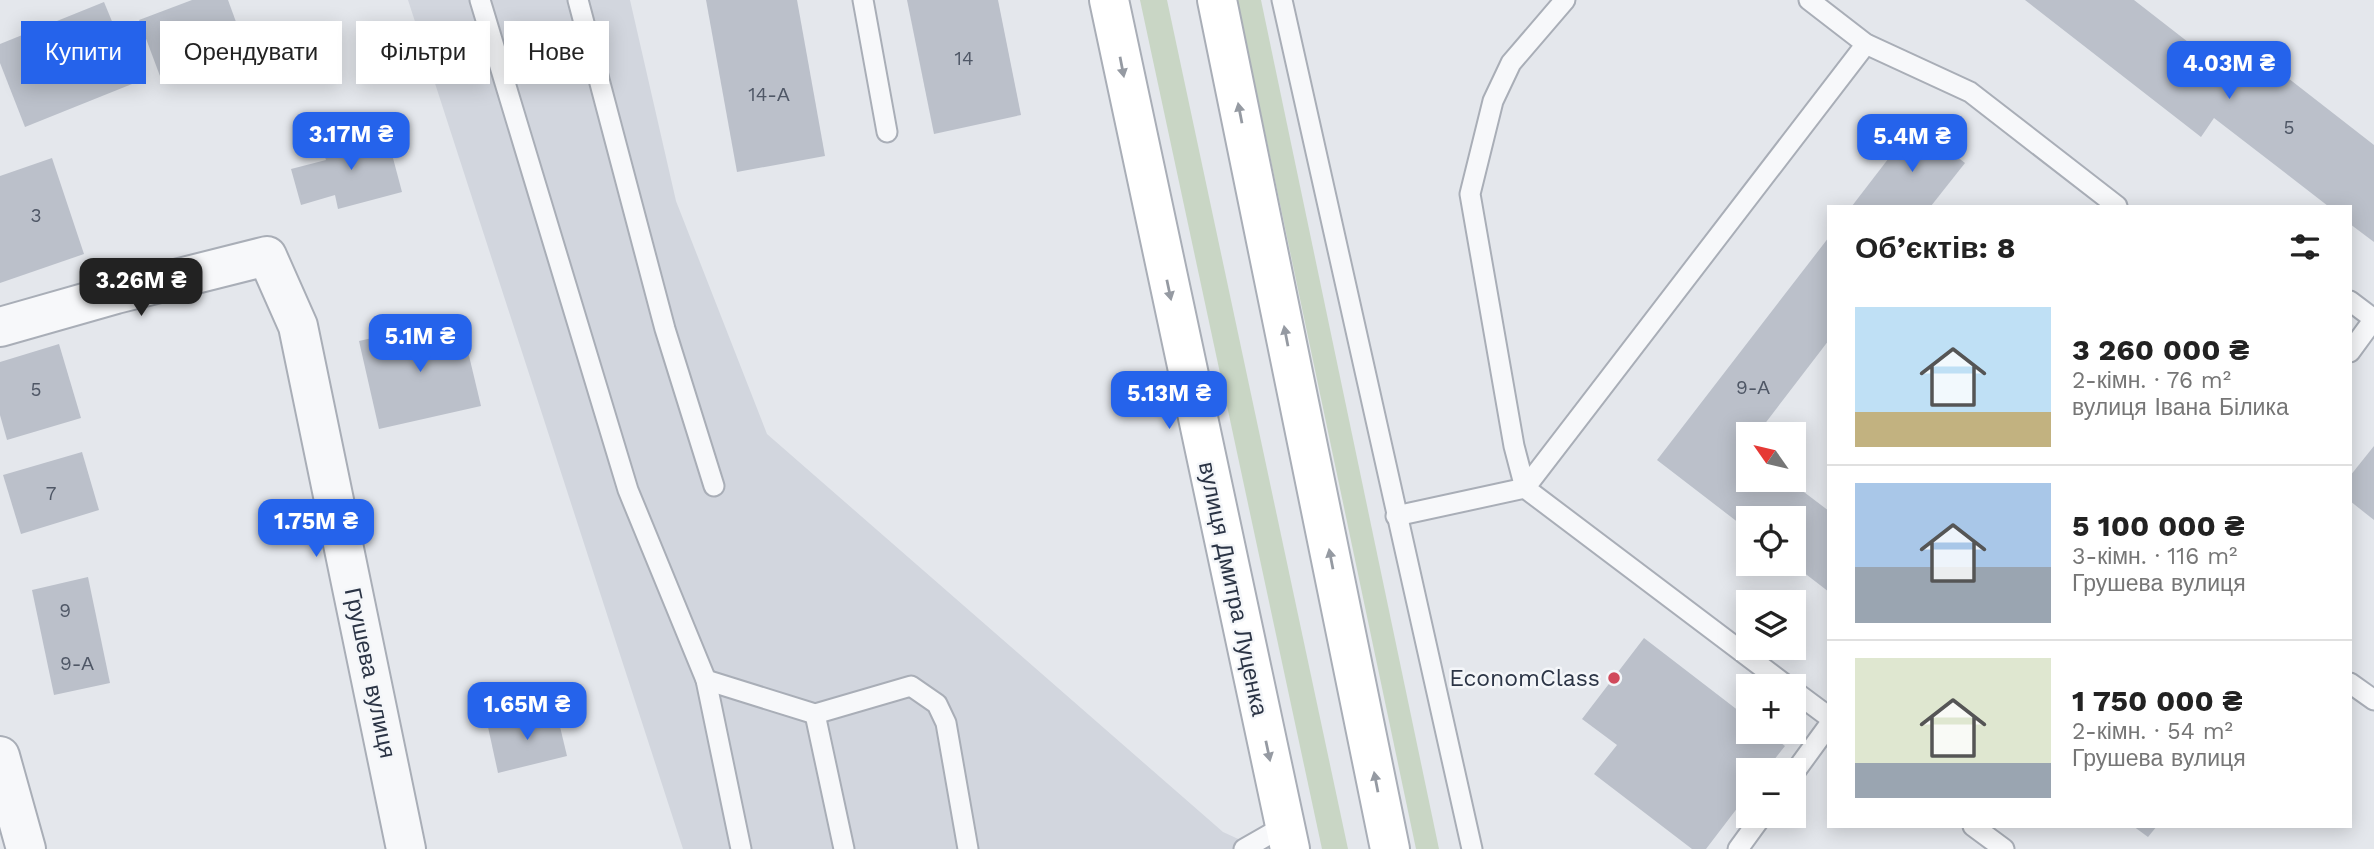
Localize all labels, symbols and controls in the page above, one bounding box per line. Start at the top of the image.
chip: Купити [21,21,146,84]
chip: Орендувати [160,21,342,84]
chip: Фільтри [356,21,490,84]
chip: Нове [504,21,609,84]
pin: 4.03M ₴ [2164,42,2294,101]
house number: 14 [954,47,974,70]
text: 4.03M ₴ [2183,50,2275,77]
one-way arrow [1117,56,1128,78]
house number: 14-А [748,83,790,106]
one-way arrow [1235,102,1246,124]
pin: 3.17M ₴ [286,113,416,172]
pin: 5.4M ₴ [1855,114,1969,174]
house number: 5 [2283,116,2295,139]
text: 3.17M ₴ [309,121,393,148]
text: 5.4M ₴ [1873,123,1951,150]
house number: 3 [30,204,42,227]
icon: filters [2286,228,2324,266]
text: Об’єктів: 8 [1855,230,2016,265]
pin: 3.26M ₴ [76,258,206,318]
text: 3.26M ₴ [95,267,187,294]
one-way arrow [1164,279,1175,301]
pin: 5.1M ₴ [363,314,477,374]
text: 5.1M ₴ [385,323,455,350]
one-way arrow [1280,325,1291,347]
text: 3 260 000 ₴ [2072,332,2249,367]
icon: home [1911,335,1995,419]
text: 2-кімн. · 76 m² [2072,367,2231,394]
pin: 5.13M ₴ [1104,372,1234,431]
house number: 9-А [1736,376,1770,399]
house number: 5 [30,378,42,401]
text: 5.13M ₴ [1127,380,1211,407]
text: вулиця Івана Білика [2072,394,2289,421]
north arrow [1736,422,1806,492]
map controls [1736,422,1806,828]
street label: вулиця Дмитра Луценка [1193,459,1273,719]
house number: 7 [46,482,56,505]
pin: 1.75M ₴ [251,500,381,559]
button: locate [1736,506,1806,576]
text: 1.75M ₴ [274,508,358,535]
text: 5 100 000 ₴ [2072,508,2245,543]
icon: home [1911,511,1995,595]
text: 3-кімн. · 116 m² [2072,543,2237,570]
one-way arrow [1325,548,1336,570]
text: Грушева вулиця [2072,570,2246,597]
street label: Грушева вулиця [339,585,401,761]
button: layers [1736,590,1806,660]
house number: 9 [59,599,71,622]
house number: 9-А [60,652,94,675]
place label: EconomClass [1449,665,1600,692]
marker: EconomClass [1606,670,1622,686]
button: + [1736,674,1806,744]
pin: 1.65M ₴ [462,682,592,742]
text: 1 750 000 ₴ [2072,683,2243,718]
icon: home [1911,686,1995,770]
text: 1.65M ₴ [484,691,570,718]
text: 2-кімн. · 54 m² [2072,718,2233,745]
one-way arrow [1263,741,1274,763]
text: Грушева вулиця [2072,745,2246,772]
button: − [1736,758,1806,828]
one-way arrow [1371,771,1382,793]

